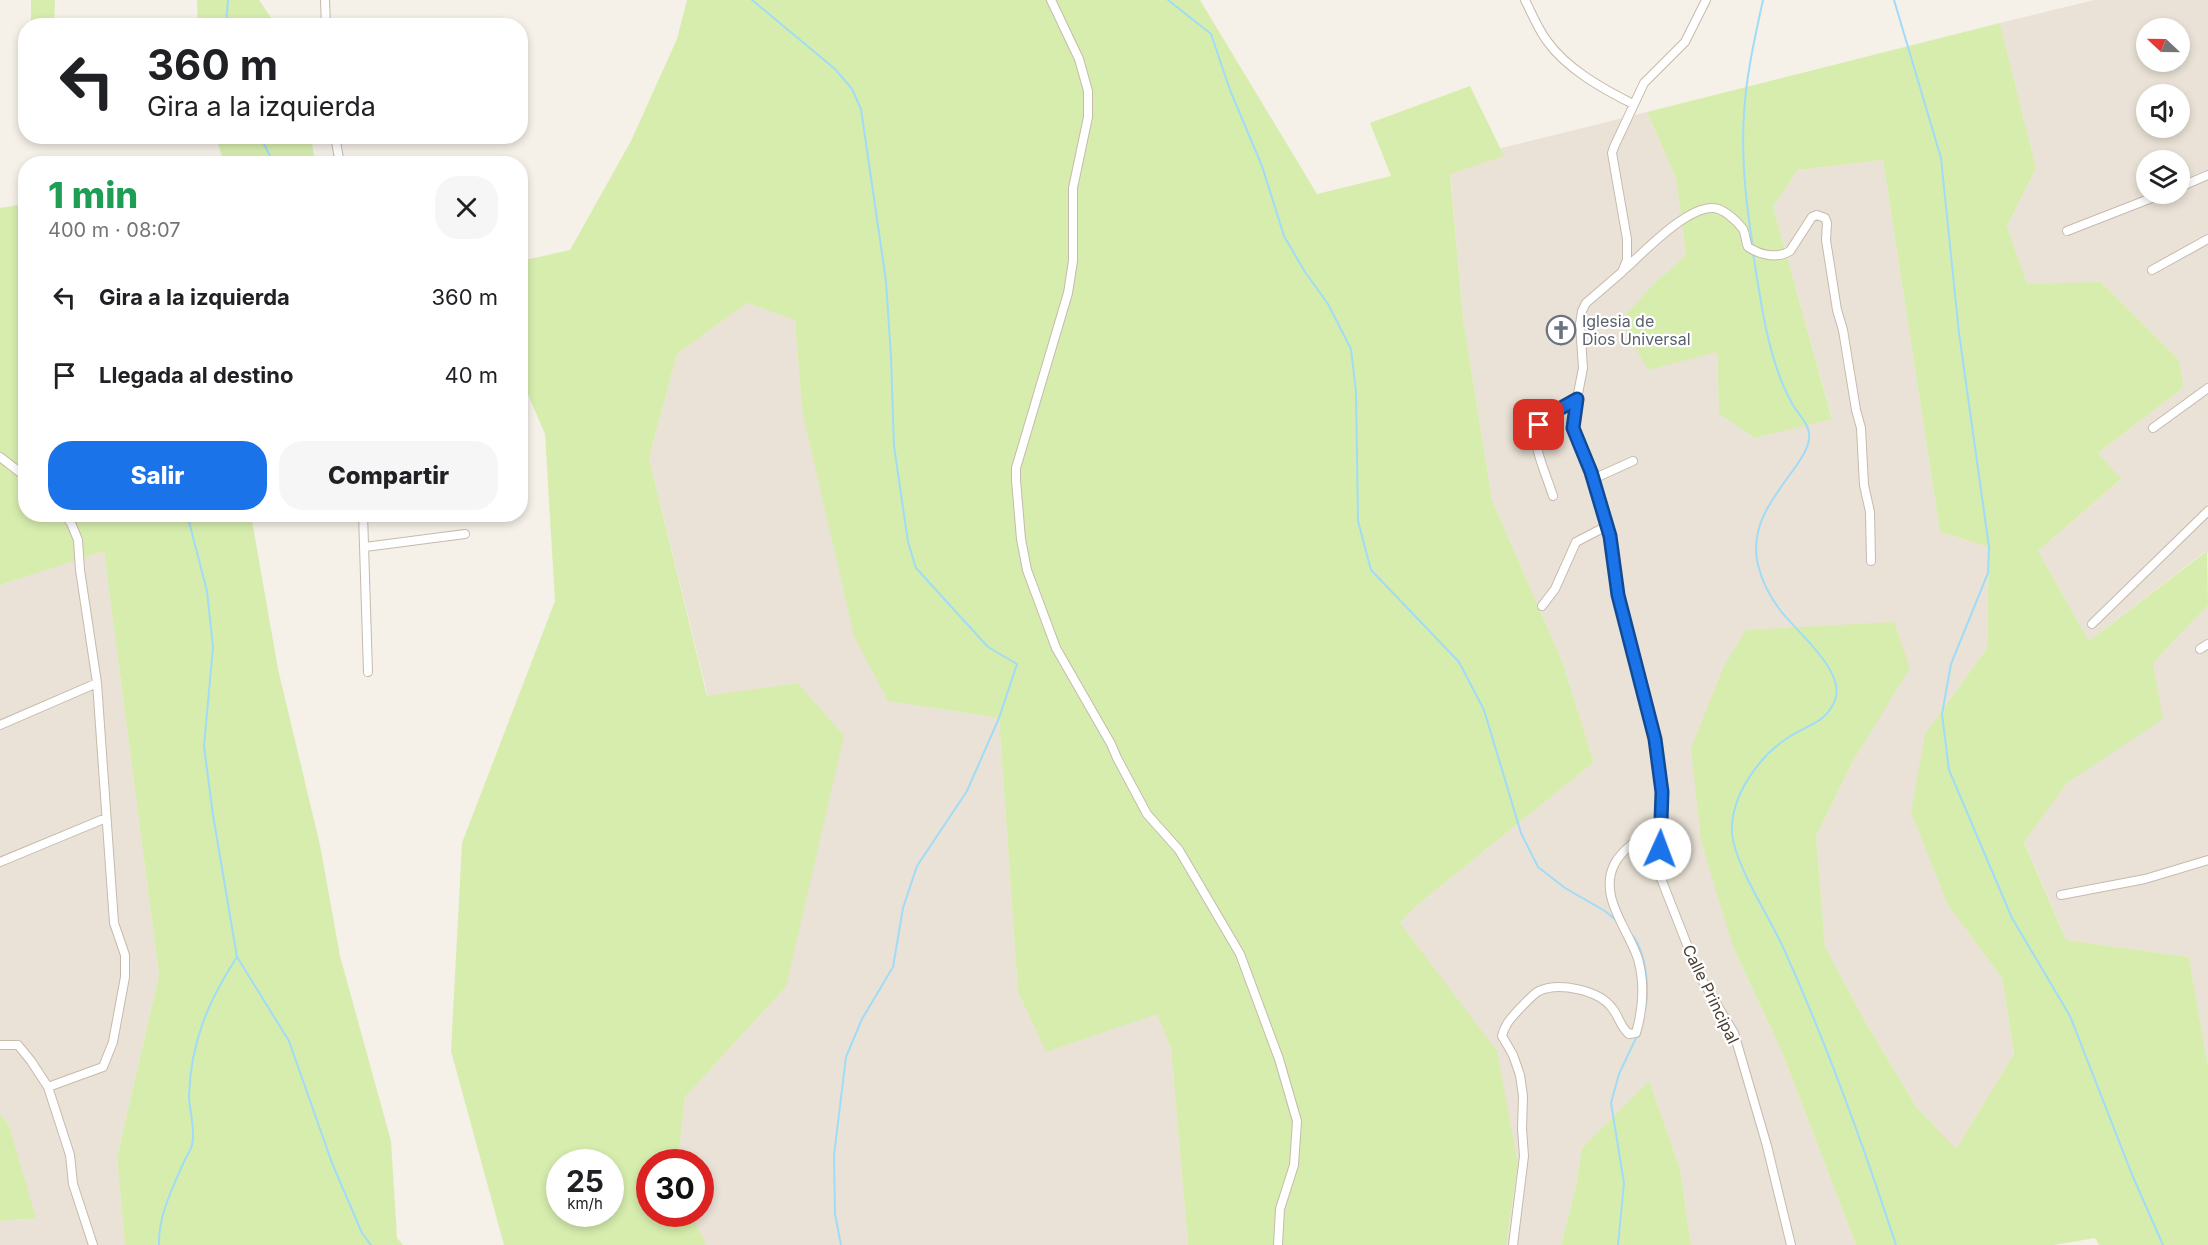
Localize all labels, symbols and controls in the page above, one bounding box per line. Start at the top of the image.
north arrow [2136,18,2190,72]
map controls [2136,18,2190,204]
text: 360 m [147,39,278,90]
icon: left [48,42,126,120]
button: sound [2136,84,2190,138]
text: Gira a la izquierda [147,90,376,123]
button: layers [2136,150,2190,204]
text: 1 min [48,173,138,217]
button: close [435,176,498,239]
text: 400 m · 08:07 [48,218,181,242]
icon: left [48,281,81,314]
text: Gira a la izquierda [99,284,290,310]
text: 360 m [431,284,498,310]
place label: Iglesia de Dios Universal [1582,311,1691,349]
church icon: Iglesia de Dios Universal [1545,314,1577,346]
icon: arrive [48,359,81,392]
text: Llegada al destino [99,362,293,388]
text: 40 m [444,362,498,388]
pin [1513,399,1564,450]
icon: arrive [1522,408,1555,441]
button: Salir [48,441,267,510]
button: Compartir [279,441,498,510]
position arrow [1628,817,1692,881]
street label: Calle Principal [1678,941,1744,1047]
speed limit sign: 30 [636,1149,714,1227]
text: 25 [566,1163,604,1199]
text: km/h [567,1194,603,1213]

